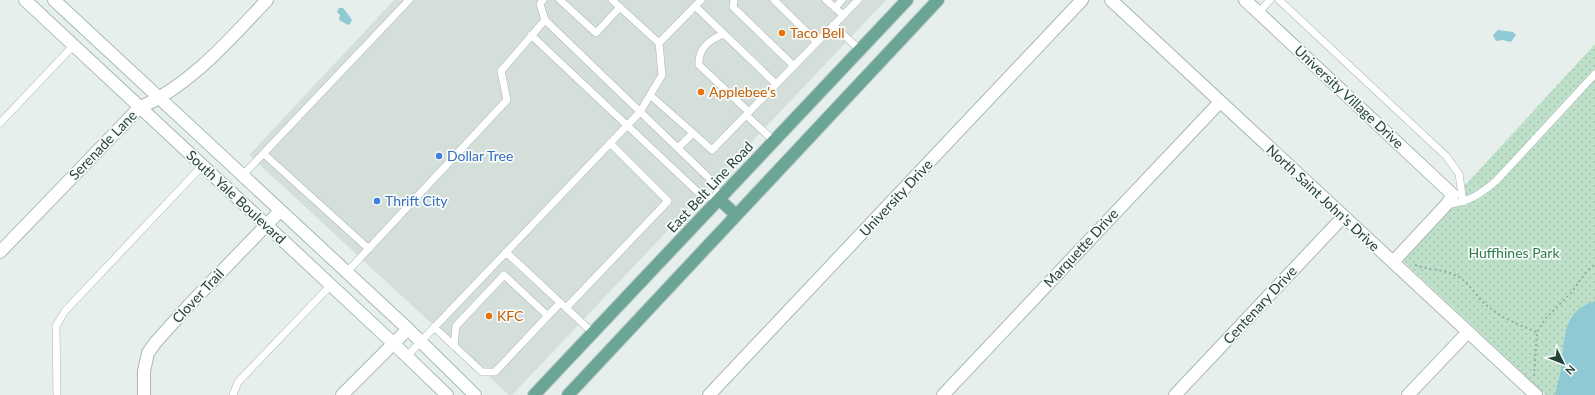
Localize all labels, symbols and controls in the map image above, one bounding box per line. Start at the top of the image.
place label: Taco Bell [790,24,845,41]
marker: Taco Bell [777,28,787,38]
street label: University Village Drive [1291,42,1407,152]
place label: Applebee's [709,83,776,100]
marker: Applebee's [696,87,706,97]
street label: Serenade Lane [65,106,140,183]
street label: East Belt Line Road [663,138,756,236]
street label: North Saint John's Drive [1263,141,1383,254]
street label: South Yale Boulevard [183,146,289,247]
place label: Dollar Tree [447,147,513,164]
marker: Dollar Tree [434,151,444,161]
street label: University Drive [856,156,936,240]
place label: Thrift City [385,192,448,209]
marker: Thrift City [372,196,382,206]
street label: Marquette Drive [1040,205,1121,291]
park label: Huffhines Park [1468,244,1560,261]
street label: Centenary Drive [1219,262,1300,347]
street label: Clover Trail [168,265,227,326]
place label: KFC [497,307,524,324]
marker: KFC [484,311,494,321]
north arrow [1543,343,1583,383]
text: N [1563,363,1578,378]

